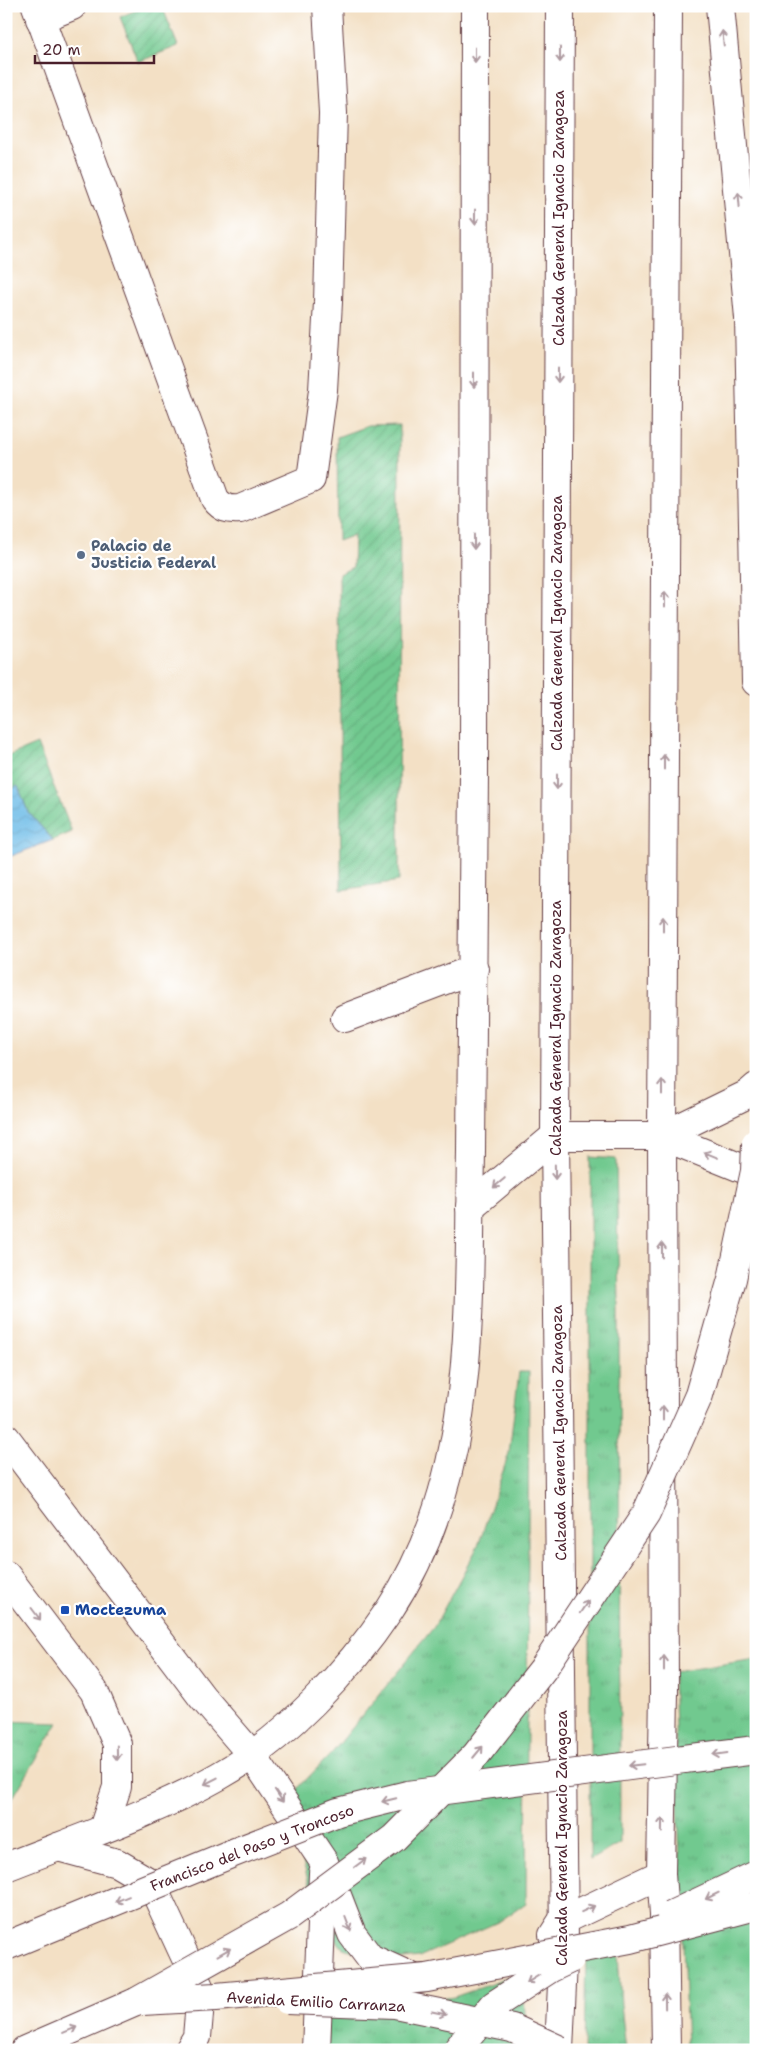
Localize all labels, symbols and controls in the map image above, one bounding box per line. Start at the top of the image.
one-way arrow [718,31,728,47]
scale bar [35,32,154,64]
text: 20 m [42,40,81,60]
one-way arrow [470,46,480,63]
one-way arrow [555,46,565,63]
street label: Calzada General Ignacio Zaragoza [549,89,569,346]
one-way arrow [734,192,744,208]
one-way arrow [470,209,480,225]
one-way arrow [554,367,563,383]
one-way arrow [469,372,479,388]
street label: Calzada General Ignacio Zaragoza [547,494,567,751]
one-way arrow [469,534,479,550]
place label: Palacio de Justicia Federal [91,536,216,573]
marker: Palacio de Justicia Federal [75,549,87,561]
one-way arrow [660,592,670,608]
one-way arrow [659,754,669,770]
one-way arrow [552,774,561,790]
street label: Calzada General Ignacio Zaragoza [546,899,566,1156]
one-way arrow [658,917,668,933]
one-way arrow [657,1079,667,1096]
one-way arrow [703,1150,718,1159]
one-way arrow [550,1164,560,1180]
one-way arrow [492,1177,505,1188]
one-way arrow [657,1243,667,1259]
street label: Calzada General Ignacio Zaragoza [547,1304,571,1561]
one-way arrow [658,1405,668,1422]
place label: Moctezuma [75,1600,167,1620]
one-way arrow [579,1600,589,1614]
marker: Moctezuma [59,1604,71,1616]
one-way arrow [30,1607,41,1620]
one-way arrow [659,1655,669,1672]
street label: Calzada General Ignacio Zaragoza [552,1709,572,1966]
one-way arrow [112,1744,121,1760]
one-way arrow [472,1746,483,1759]
one-way arrow [712,1750,728,1760]
one-way arrow [628,1760,644,1770]
one-way arrow [203,1776,218,1786]
one-way arrow [274,1788,284,1802]
one-way arrow [381,1796,397,1805]
street label: Francisco del Paso y Troncoso [147,1800,357,1896]
one-way arrow [657,1818,667,1834]
one-way arrow [353,1858,366,1869]
one-way arrow [705,1892,720,1901]
one-way arrow [115,1894,130,1904]
one-way arrow [580,1904,595,1913]
one-way arrow [344,1916,353,1931]
one-way arrow [216,1947,231,1956]
one-way arrow [526,1974,540,1985]
street label: Avenida Emilio Carranza [226,1987,407,2017]
one-way arrow [660,1993,670,2010]
one-way arrow [430,2008,446,2018]
one-way arrow [62,2025,77,2034]

